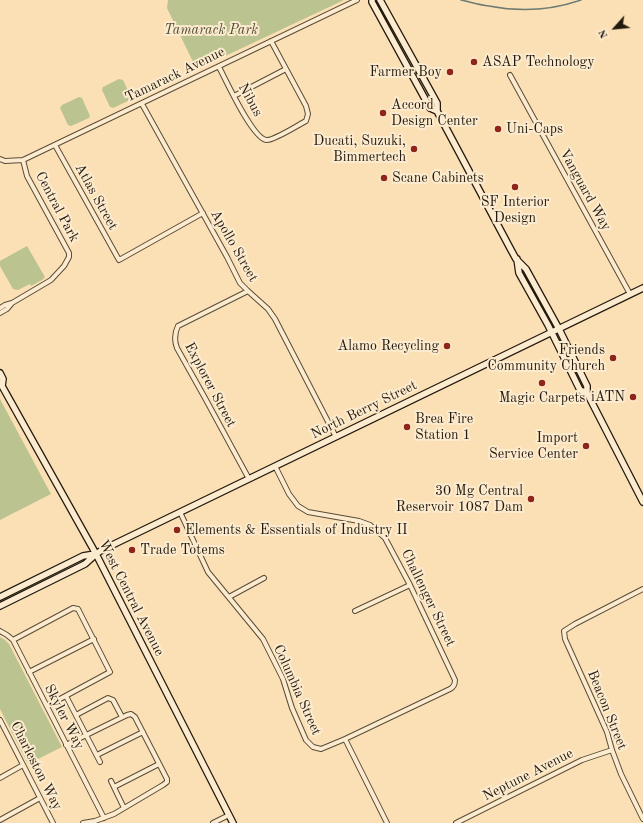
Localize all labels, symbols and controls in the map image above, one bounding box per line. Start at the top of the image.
north arrow [595,8,635,48]
park label: Tamarack Park [164,22,258,38]
text: N [597,27,611,40]
street label: Tamarack Avenue [122,44,228,106]
place label: ASAP Technology [482,54,595,70]
marker: ASAP Technology [469,57,479,67]
place label: Farmer Boy [370,64,442,80]
marker: Farmer Boy [445,67,455,77]
street label: Nibus [234,80,266,120]
place label: Accord Design Center [391,97,478,130]
marker: Accord Design Center [378,108,388,118]
place label: Uni-Caps [506,121,563,137]
marker: Uni-Caps [493,124,503,134]
place label: Ducati, Suzuki, Bimmertech [313,133,406,166]
marker: Ducati, Suzuki, Bimmertech [409,144,419,154]
street label: Vanguard Way [556,146,614,234]
street label: Atlas Street [71,161,121,233]
street label: Central Park [31,169,83,245]
place label: Scane Cabinets [392,170,484,186]
marker: Scane Cabinets [379,173,389,183]
marker: SF Interior Design [510,182,520,192]
place label: SF Interior Design [481,194,549,226]
street label: Apollo Street [207,207,261,285]
place label: Alamo Recycling [338,338,439,354]
street label: Explorer Street [181,340,239,430]
marker: Alamo Recycling [442,341,452,351]
place label: Friends Community Church [487,342,605,374]
marker: Friends Community Church [608,353,618,363]
street label: North Berry Street [308,377,420,443]
marker: Magic Carpets [537,378,547,388]
place label: iATN [591,389,625,405]
place label: Magic Carpets [499,390,585,406]
marker: iATN [628,392,638,402]
place label: Brea Fire Station 1 [415,411,473,444]
marker: Brea Fire Station 1 [402,422,412,432]
place label: Import Service Center [489,430,578,462]
marker: Import Service Center [581,441,591,451]
place label: 30 Mg Central Reservoir 1087 Dam [396,483,523,516]
marker: 30 Mg Central Reservoir 1087 Dam [526,494,536,504]
place label: Elements & Essentials of Industry II [185,522,407,538]
marker: Elements & Essentials of Industry II [172,525,182,535]
street label: West Central Avenue [94,537,168,659]
place label: Trade Totems [140,542,225,558]
marker: Trade Totems [127,545,137,555]
street label: Challenger Street [397,547,459,649]
street label: Columbia Street [269,642,325,738]
street label: Beacon Street [583,668,631,752]
street label: Skyler Way [40,681,88,753]
street label: Charleston Way [6,719,66,813]
street label: Neptune Avenue [480,745,576,805]

